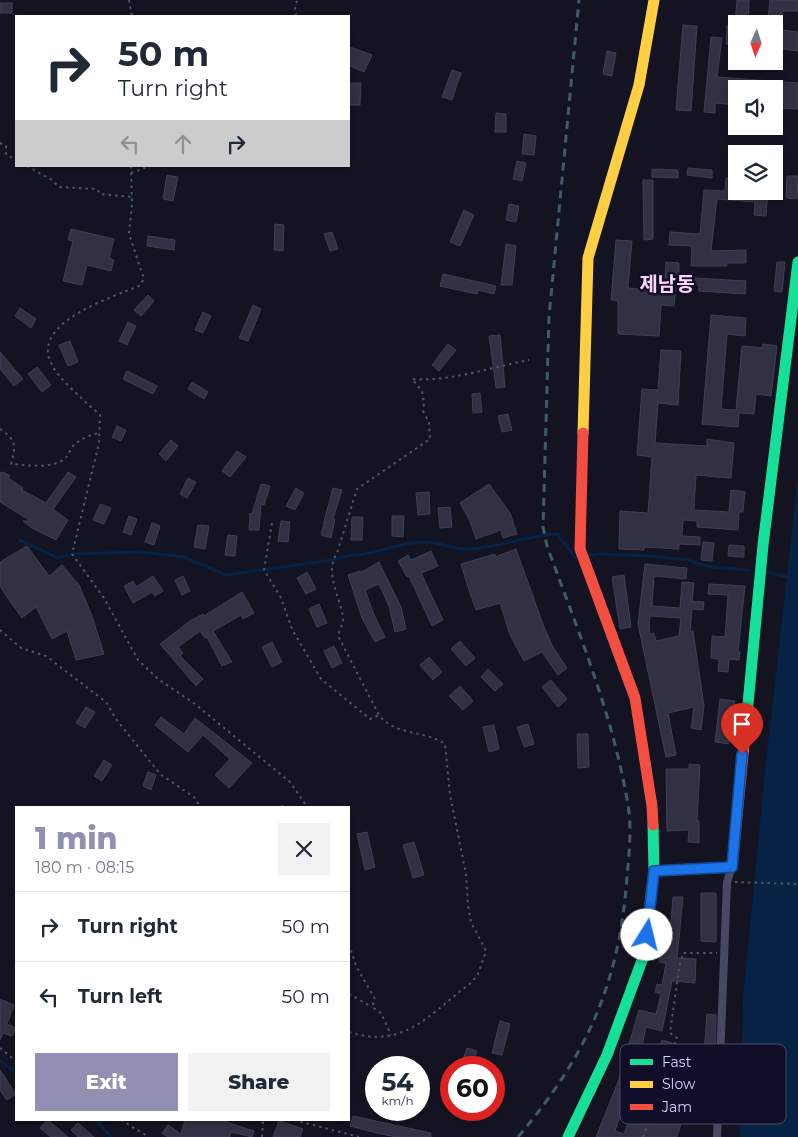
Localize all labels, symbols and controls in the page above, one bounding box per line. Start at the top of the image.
north arrow [728,15,782,70]
map controls [728,15,783,200]
text: 50 m [118,32,209,75]
icon: right [35,35,100,100]
text: Turn right [118,75,228,102]
button: sound [728,80,783,135]
icon: left [116,130,144,158]
icon: ahead [169,130,197,158]
icon: right [222,130,250,158]
button: layers [728,145,783,200]
district label: 제남동 [639,272,695,296]
pin [721,703,763,754]
icon: arrive [728,710,756,738]
text: 1 min [35,820,118,857]
button: close [278,823,330,875]
text: 180 m · 08:15 [35,858,134,877]
position arrow [620,908,672,960]
icon: right [35,913,63,941]
text: Turn right [78,915,178,938]
text: 50 m [282,915,330,938]
icon: left [35,983,63,1011]
text: Turn left [78,985,163,1008]
text: 50 m [282,985,330,1008]
legend [620,1044,786,1124]
button: Exit [35,1053,178,1111]
button: Share [188,1053,330,1111]
text: Fast [662,1053,692,1071]
speed limit sign: 60 [440,1056,505,1121]
text: 54 [381,1067,414,1097]
text: Slow [662,1075,696,1093]
text: km/h [381,1093,414,1108]
text: Jam [661,1098,692,1116]

